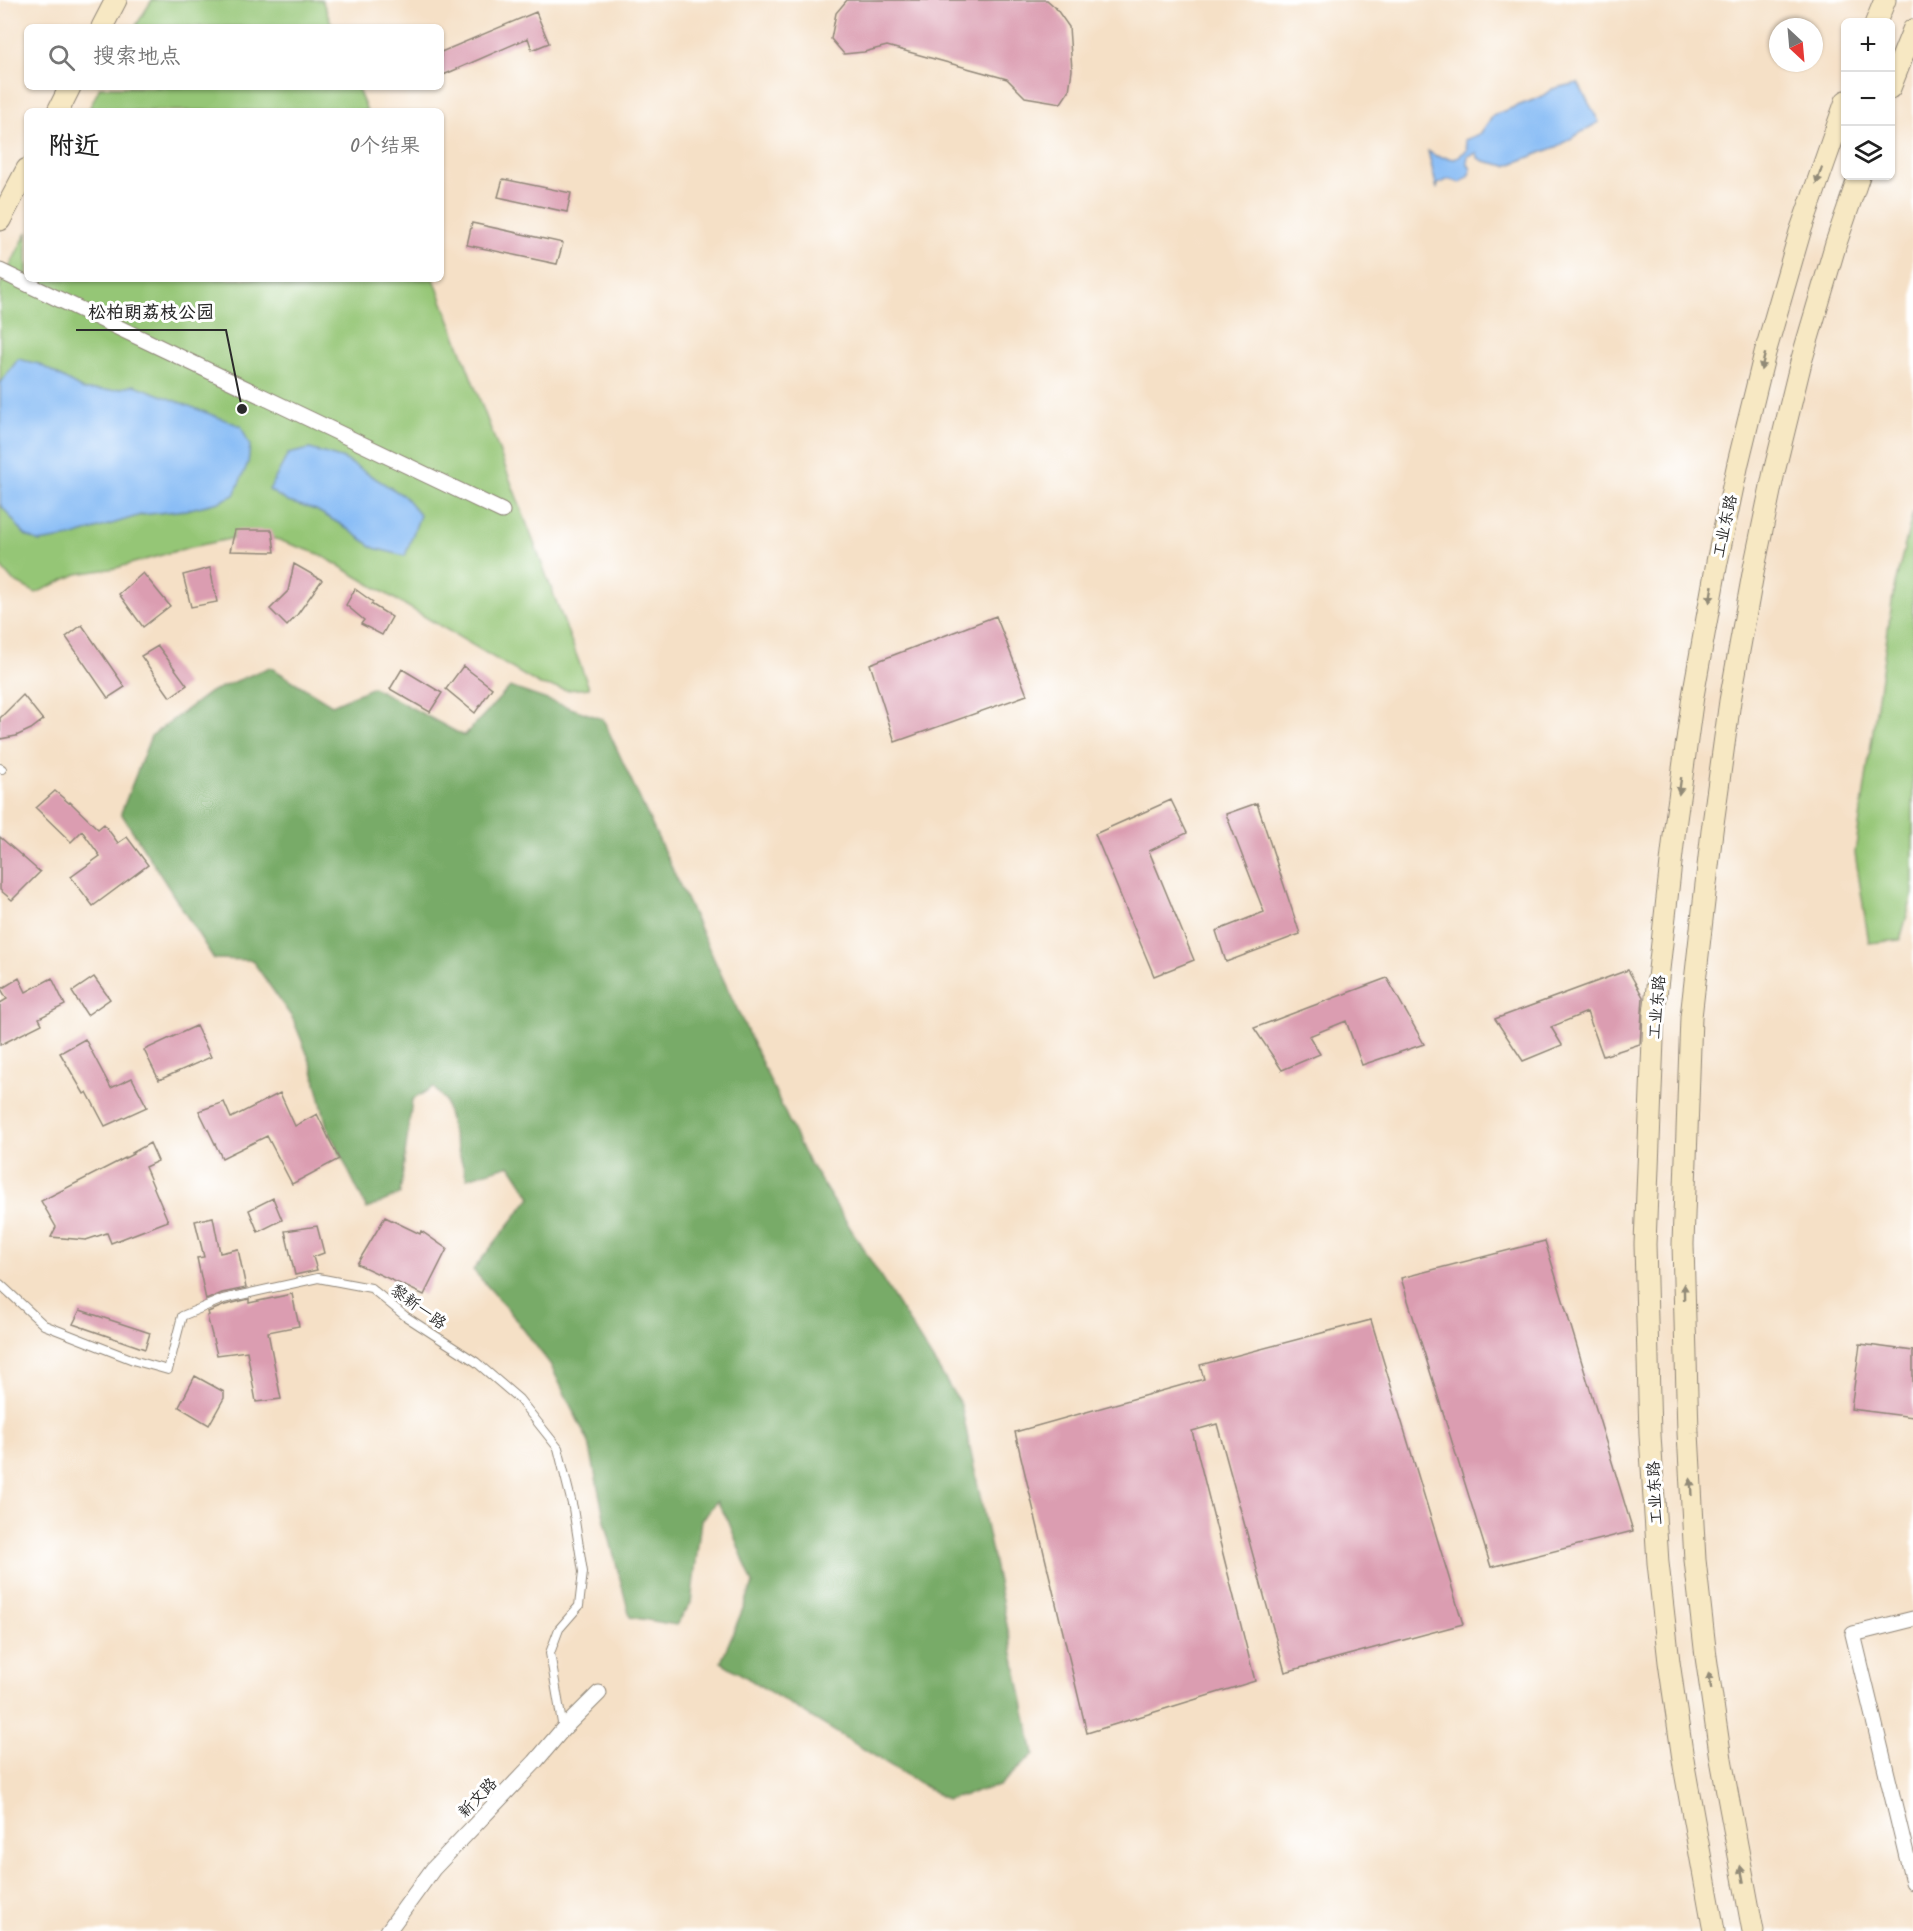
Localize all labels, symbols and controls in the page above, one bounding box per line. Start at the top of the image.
north arrow [1769,18,1823,72]
map controls [1841,18,1895,180]
button: + [1841,18,1895,72]
search box [24,24,444,90]
text: 搜索地点 [93,40,181,75]
icon: search [45,41,78,74]
button: − [1841,72,1895,126]
text: 附近 [48,126,100,168]
button: layers [1841,126,1895,180]
text: 0个结果 [350,131,420,163]
one-way arrow [1814,167,1823,185]
callout: 松柏朗荔枝公园 [76,294,226,330]
text: 松柏朗荔枝公园 [88,299,214,328]
one-way arrow [1757,353,1767,372]
street label: 工业东路 [1707,492,1744,560]
one-way arrow [1706,584,1715,603]
one-way arrow [1676,777,1685,796]
street label: 工业东路 [1642,974,1673,1040]
street label: 黎新一路 [385,1278,451,1336]
one-way arrow [1679,1283,1689,1302]
street label: 工业东路 [1641,1460,1670,1526]
one-way arrow [1686,1478,1695,1497]
one-way arrow [1705,1672,1714,1691]
street label: 新文路 [452,1772,504,1824]
one-way arrow [1737,1864,1746,1883]

